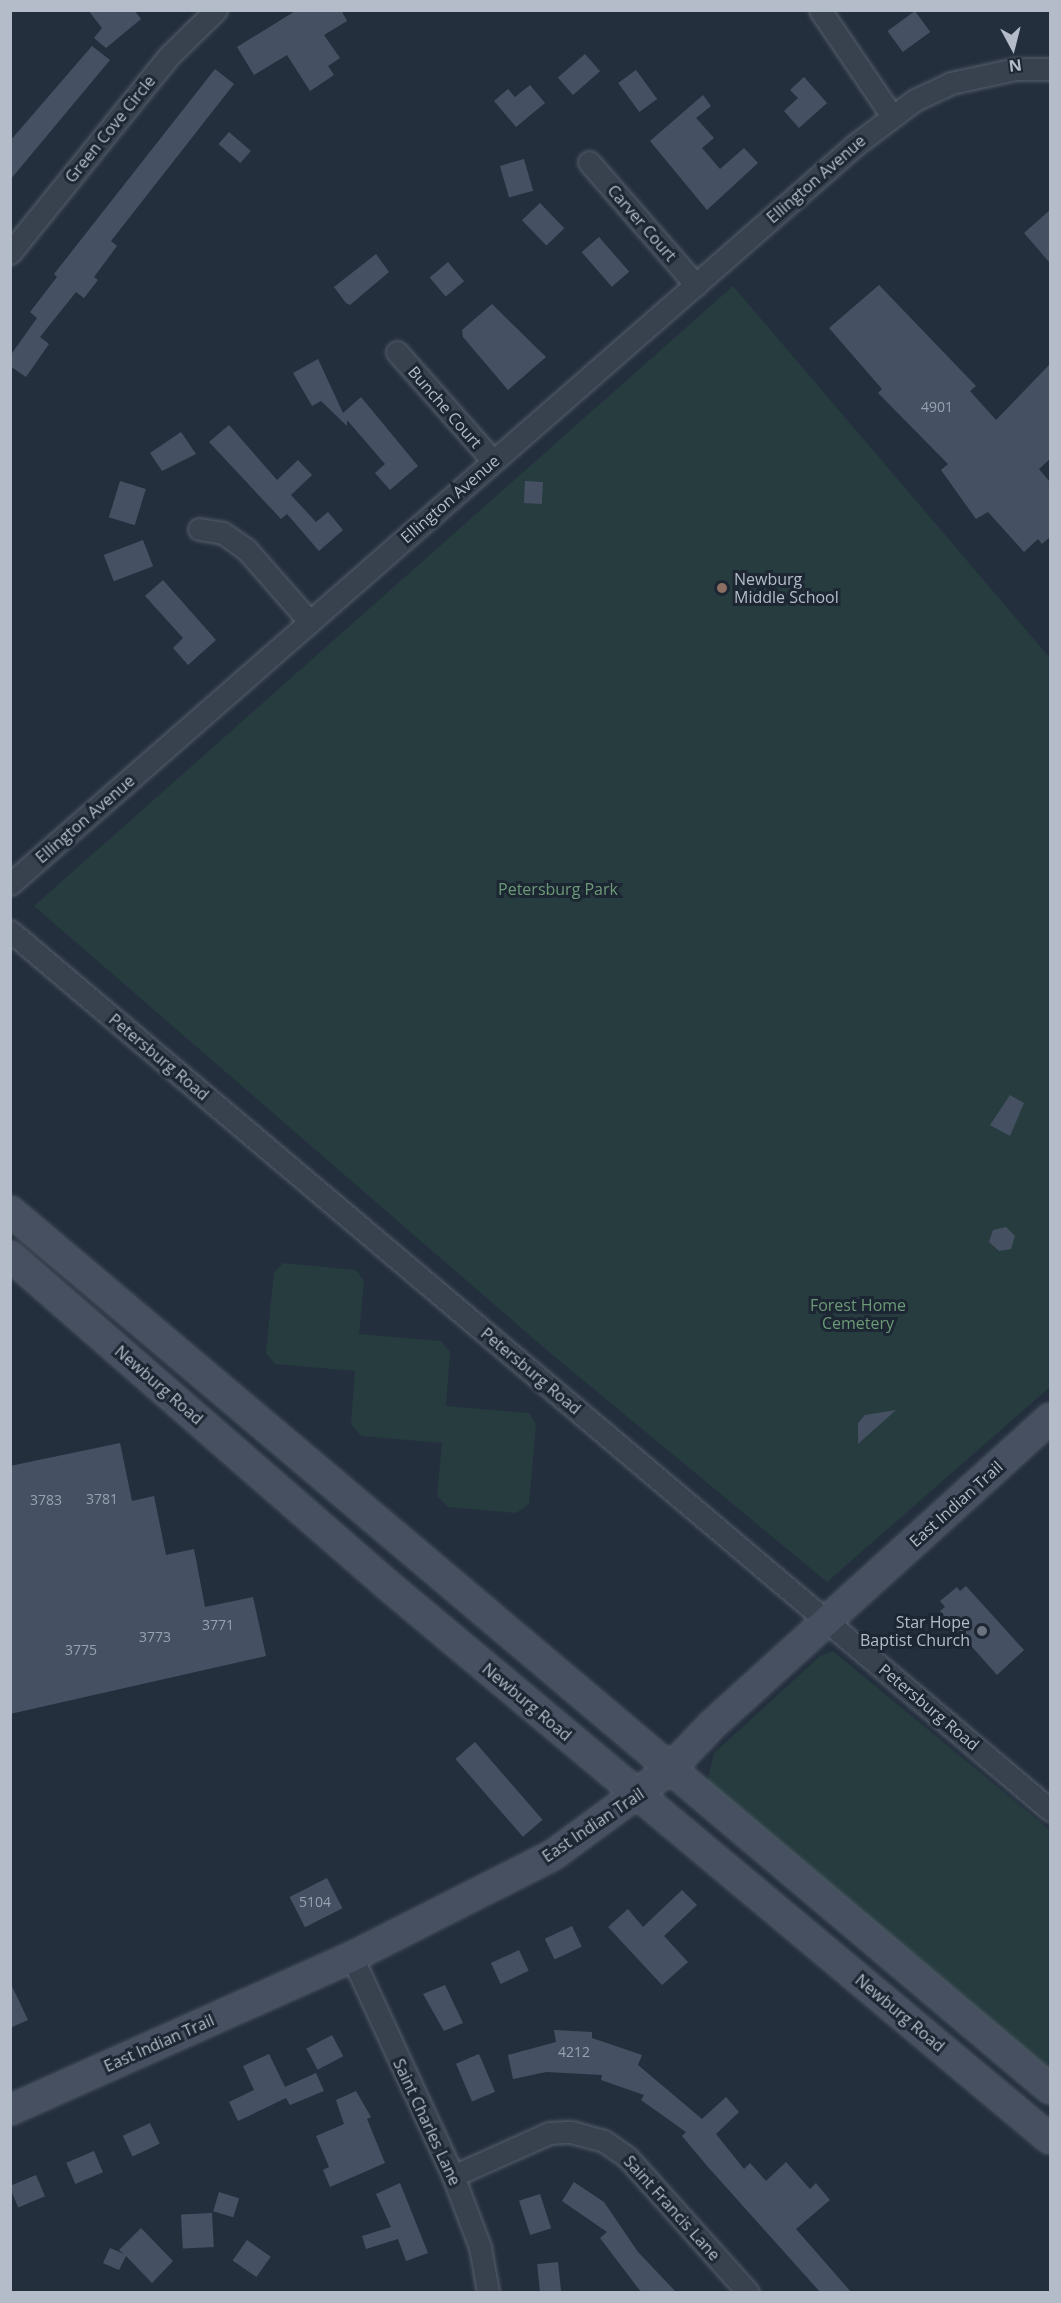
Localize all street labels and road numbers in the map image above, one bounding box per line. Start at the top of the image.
street label: Green Cove Circle [61,72,159,186]
street label: Ellington Avenue [763,131,869,227]
street label: Carver Court [604,181,680,265]
street label: Bunche Court [404,362,486,452]
street label: Ellington Avenue [397,451,503,547]
street label: Ellington Avenue [32,771,138,867]
street label: Petersburg Road [105,1010,213,1104]
street label: Petersburg Road [477,1324,585,1418]
street label: Newburg Road [111,1341,207,1429]
street label: East Indian Trail [906,1457,1006,1551]
street label: Newburg Road [478,1659,576,1745]
street label: Petersburg Road [875,1660,983,1754]
street label: East Indian Trail [538,1784,648,1866]
street label: Newburg Road [851,1970,949,2056]
street label: East Indian Trail [101,2010,217,2076]
street label: Saint Charles Lane [389,2056,465,2188]
street label: Saint Francis Lane [620,2152,724,2264]

